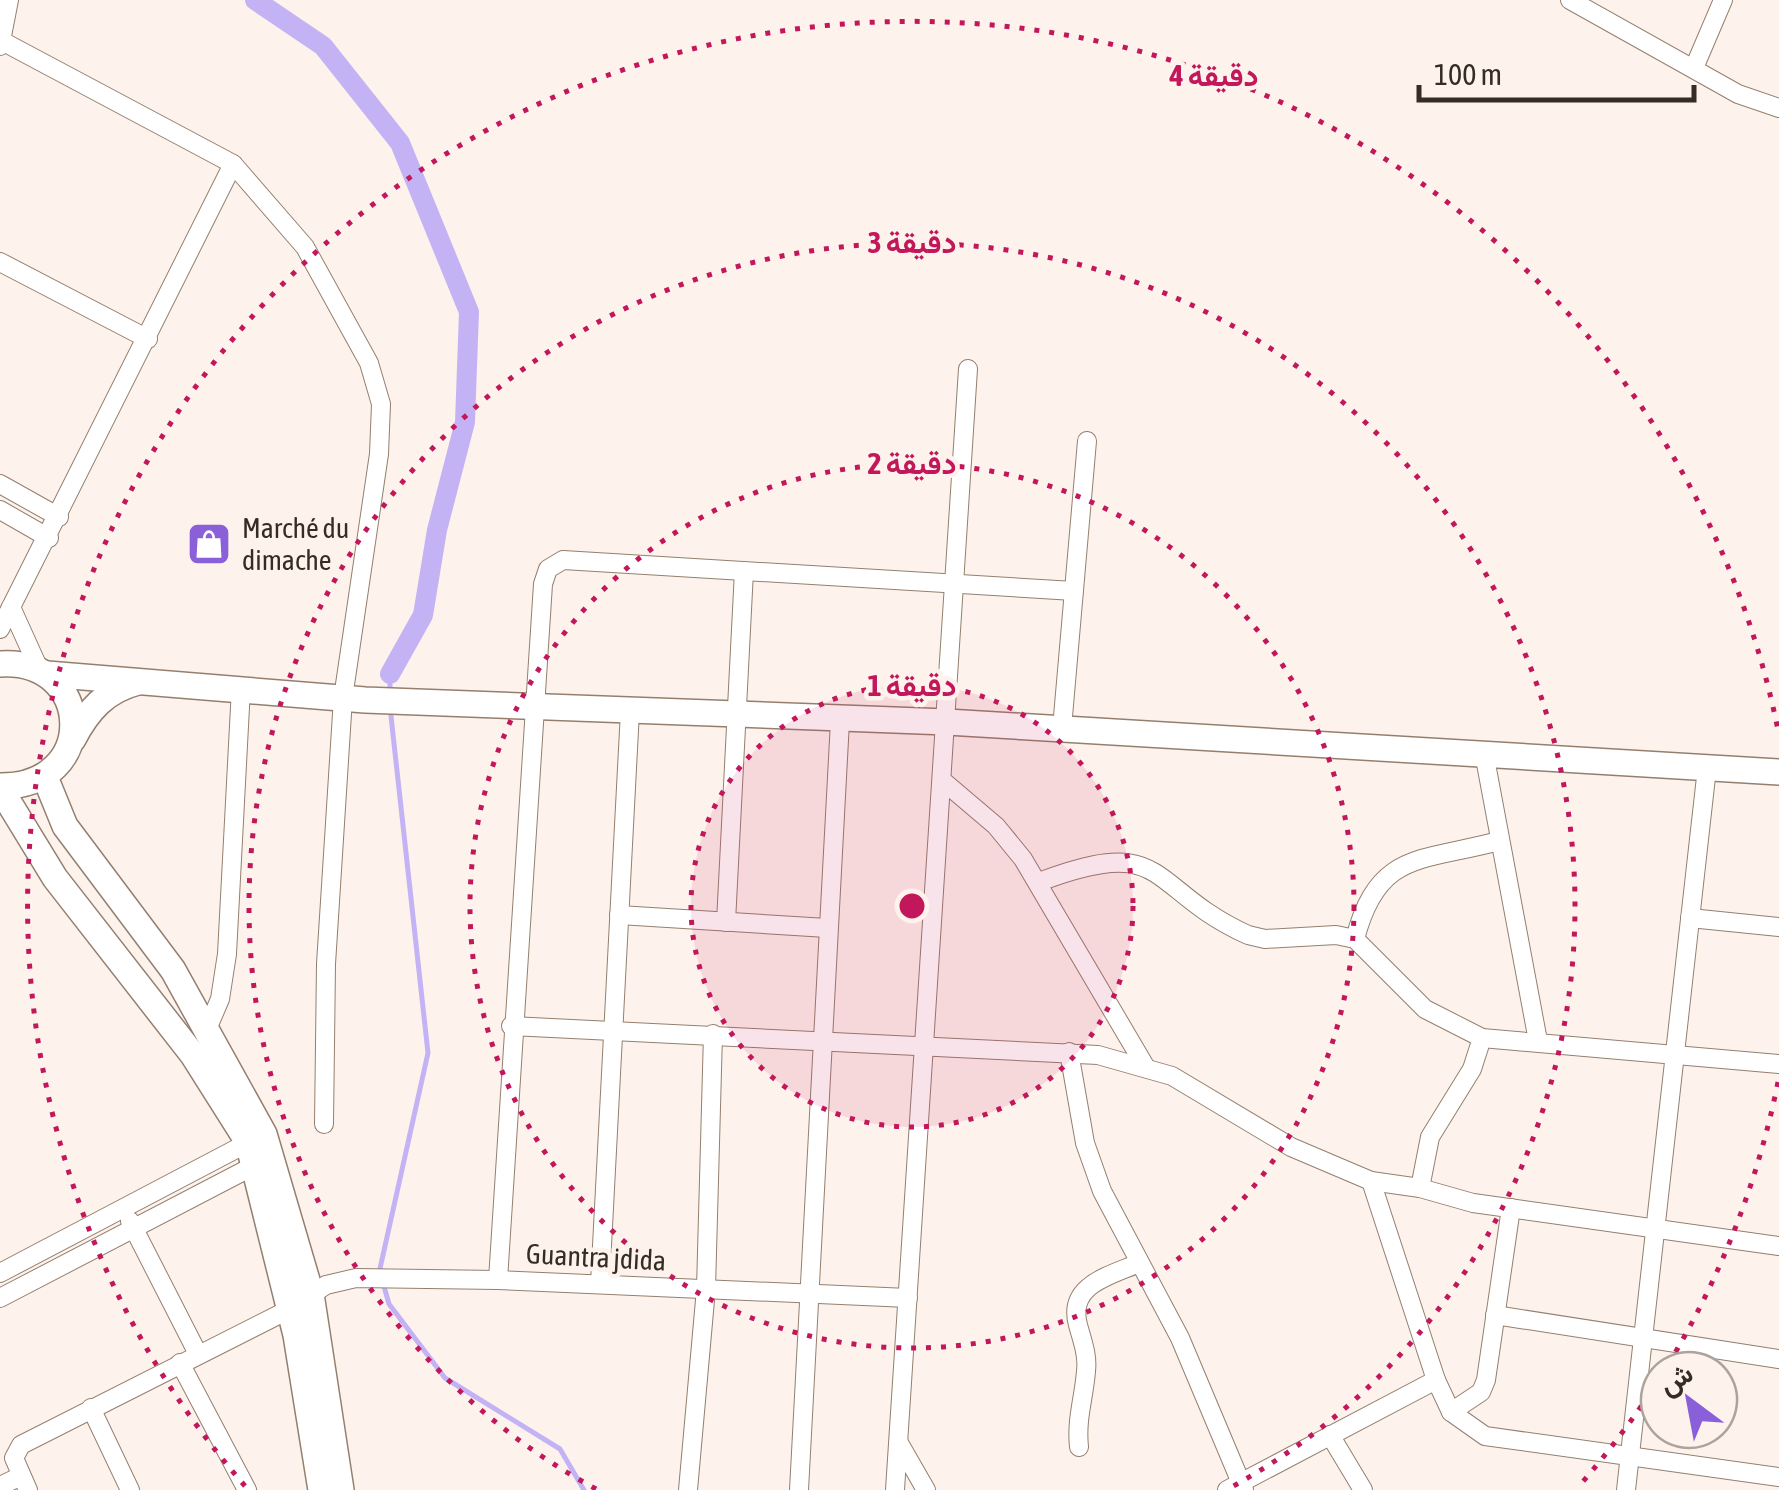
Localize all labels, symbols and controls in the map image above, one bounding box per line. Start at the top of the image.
scale bar [1419,40,1694,102]
text: 100 m [1434,57,1502,91]
text: 4 دقيقة [1169,58,1258,93]
text: 3 دقيقة [868,225,956,260]
text: 2 دقيقة [868,446,956,481]
place label: Marché du dimache [242,512,349,576]
shop icon: Marché du dimache [186,521,232,567]
text: 1 دقيقة [868,668,956,703]
centre of rings [894,888,930,924]
street label: Guantra jdida [525,1237,667,1277]
north arrow [1639,1350,1739,1450]
text: ش [1653,1356,1699,1402]

